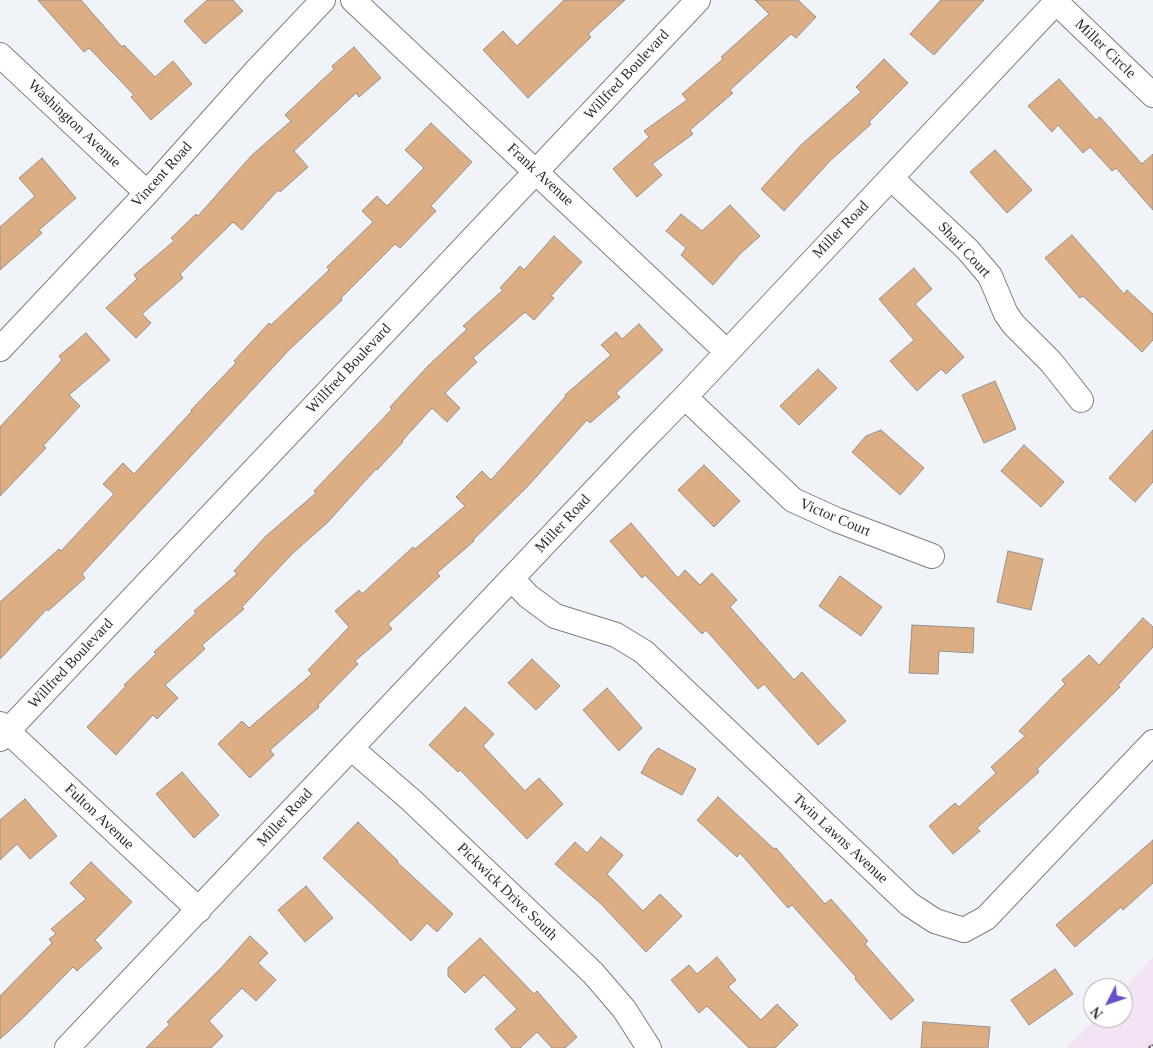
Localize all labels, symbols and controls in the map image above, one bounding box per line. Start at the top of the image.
street label: Miller Circle [1071,15,1139,83]
street label: Willfred Boulevard [581,26,673,124]
street label: Washington Avenue [24,76,124,172]
street label: Vincent Road [128,139,196,211]
street label: Frank Avenue [503,140,577,210]
street label: Miller Road [809,198,873,262]
street label: Shari Court [934,218,994,282]
street label: Willfred Boulevard [303,320,395,418]
street label: Miller Road [532,491,594,557]
street label: Victor Court [797,495,873,541]
street label: Willfred Boulevard [25,615,117,713]
street label: Fulton Avenue [61,780,137,854]
street label: Miller Road [254,785,316,851]
street label: Twin Lawns Avenue [789,790,891,888]
street label: Pickwick Drive South [453,840,561,944]
north arrow [1083,978,1133,1028]
text: N [1088,1004,1106,1021]

